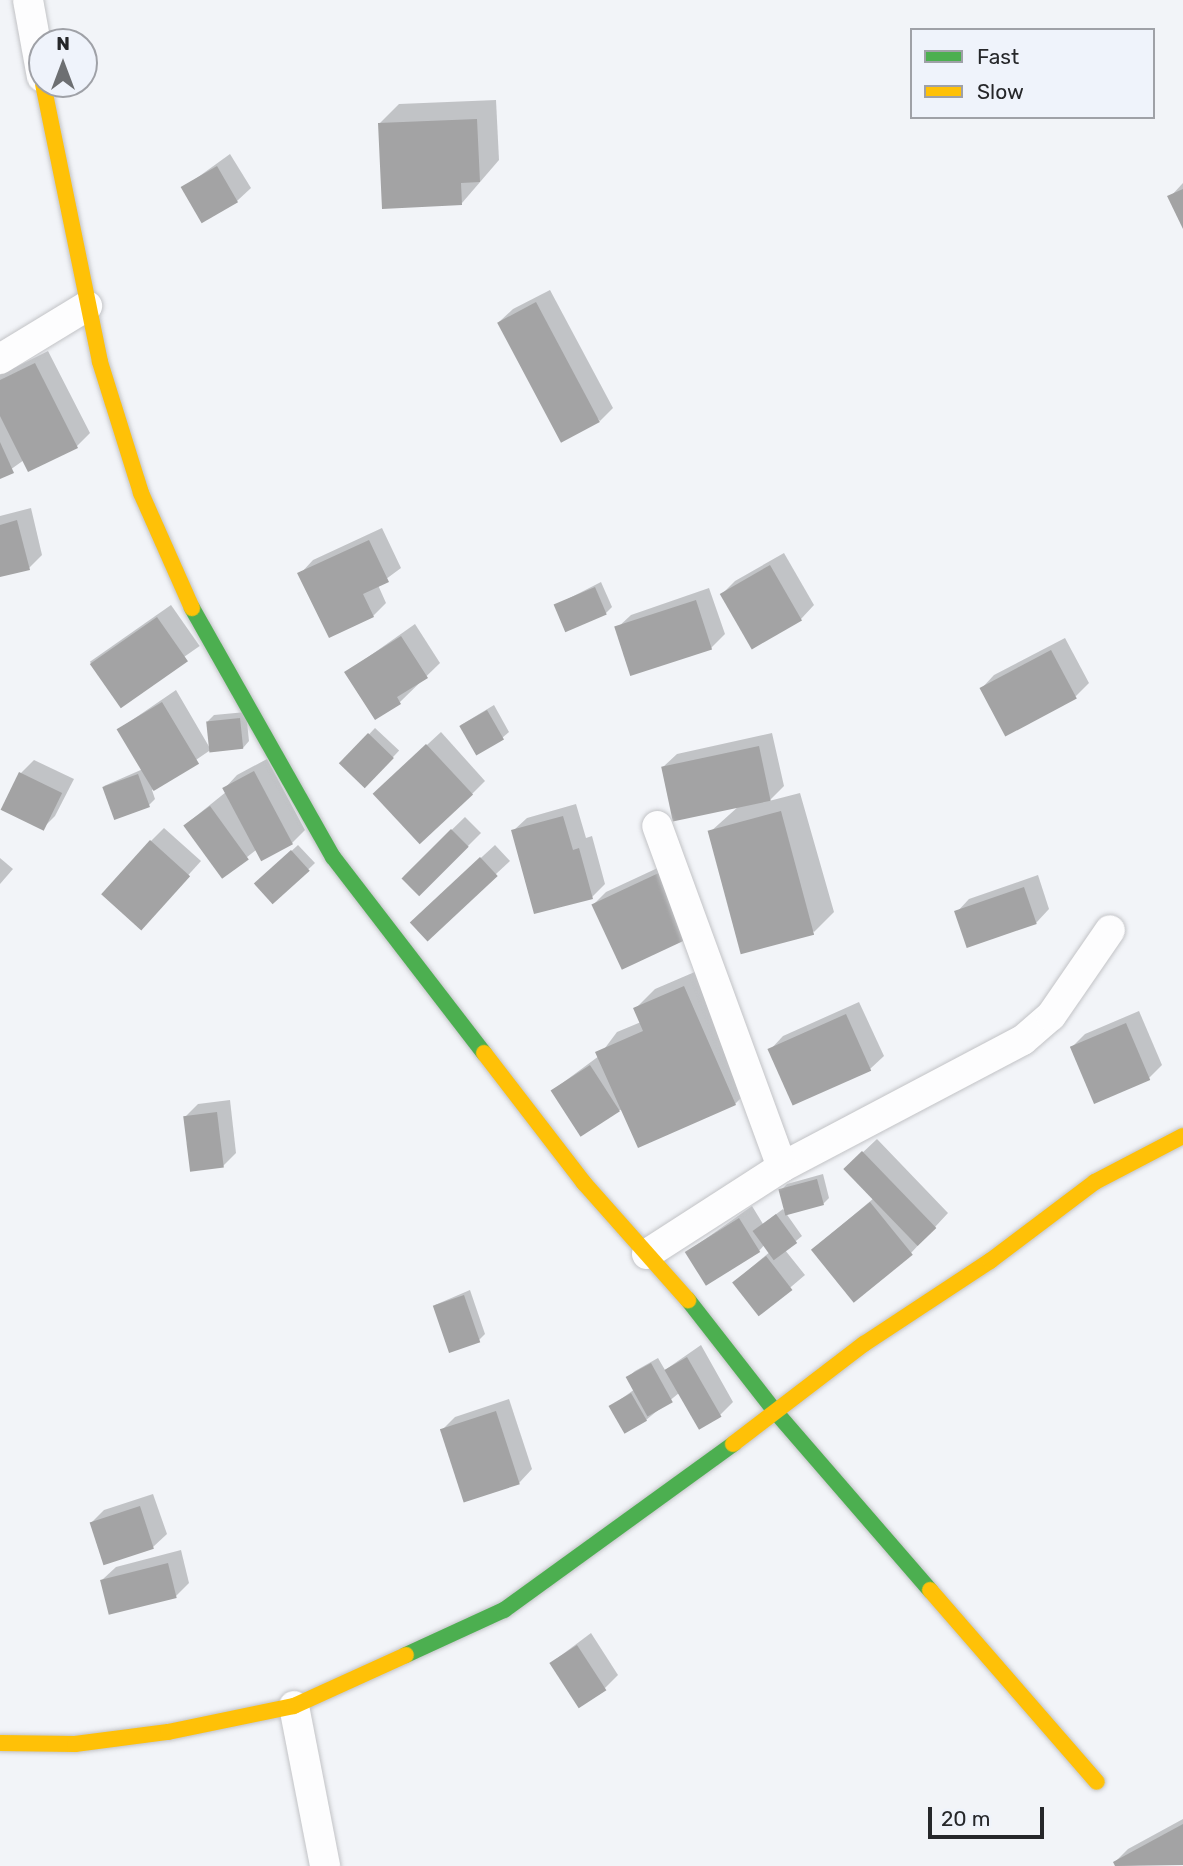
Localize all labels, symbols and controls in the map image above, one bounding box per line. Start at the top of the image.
north arrow [28,28,98,98]
legend [910,28,1155,119]
text: N [56,32,70,55]
text: Fast [977,44,1019,69]
text: Slow [977,79,1024,104]
scale bar [931,1792,1046,1836]
text: 20 m [941,1806,990,1831]

